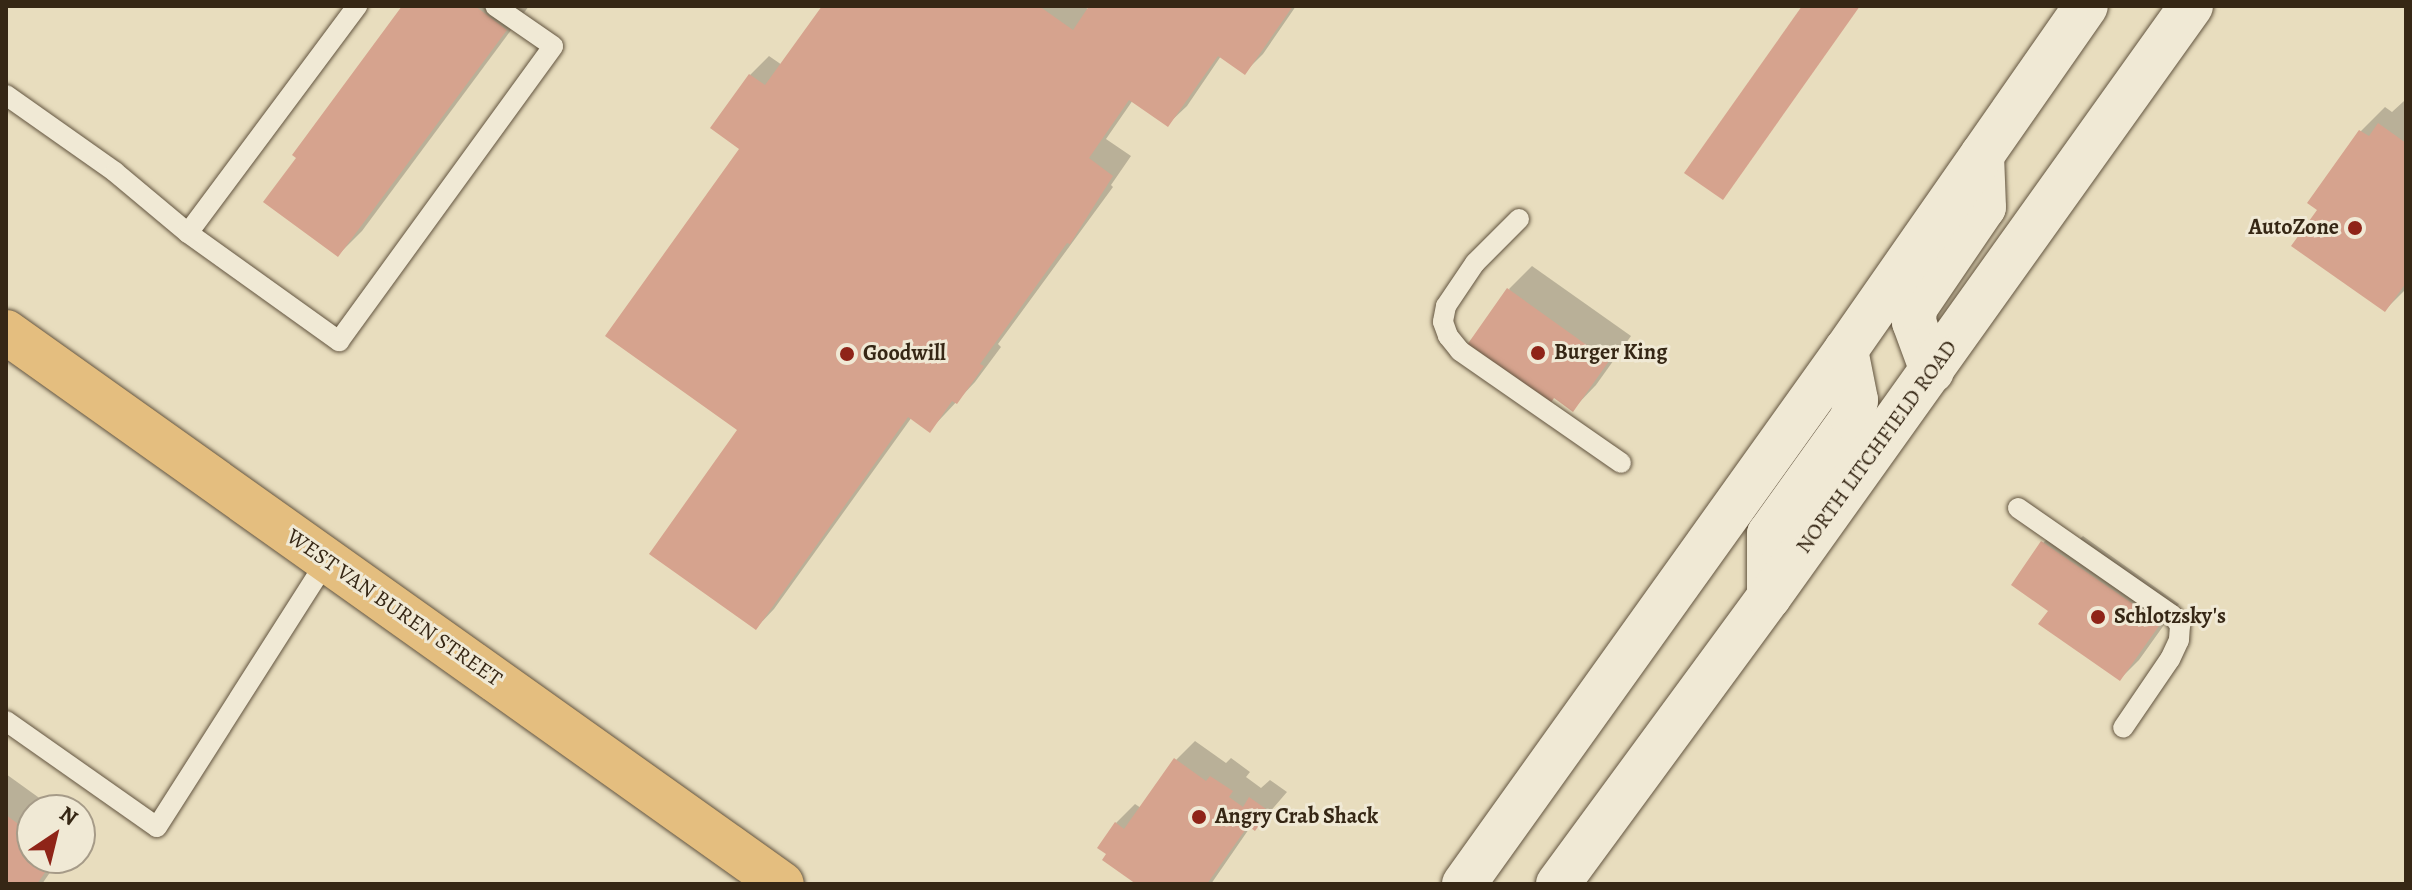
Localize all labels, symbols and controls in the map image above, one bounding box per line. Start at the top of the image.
place label: AutoZone [2249,215,2339,241]
marker: AutoZone [2346,219,2364,237]
street label: NORTH LITCHFIELD ROAD [1791,335,1963,559]
place label: Burger King [1554,340,1667,366]
place label: Goodwill [863,341,946,367]
marker: Burger King [1529,344,1547,362]
marker: Goodwill [838,345,856,363]
street label: WEST VAN BUREN STREET [281,524,507,692]
place label: Schlotzsky's [2114,604,2226,630]
marker: Schlotzsky's [2089,608,2107,626]
north arrow [16,794,96,874]
text: N [53,799,84,833]
place label: Angry Crab Shack [1215,804,1378,830]
marker: Angry Crab Shack [1190,808,1208,826]

